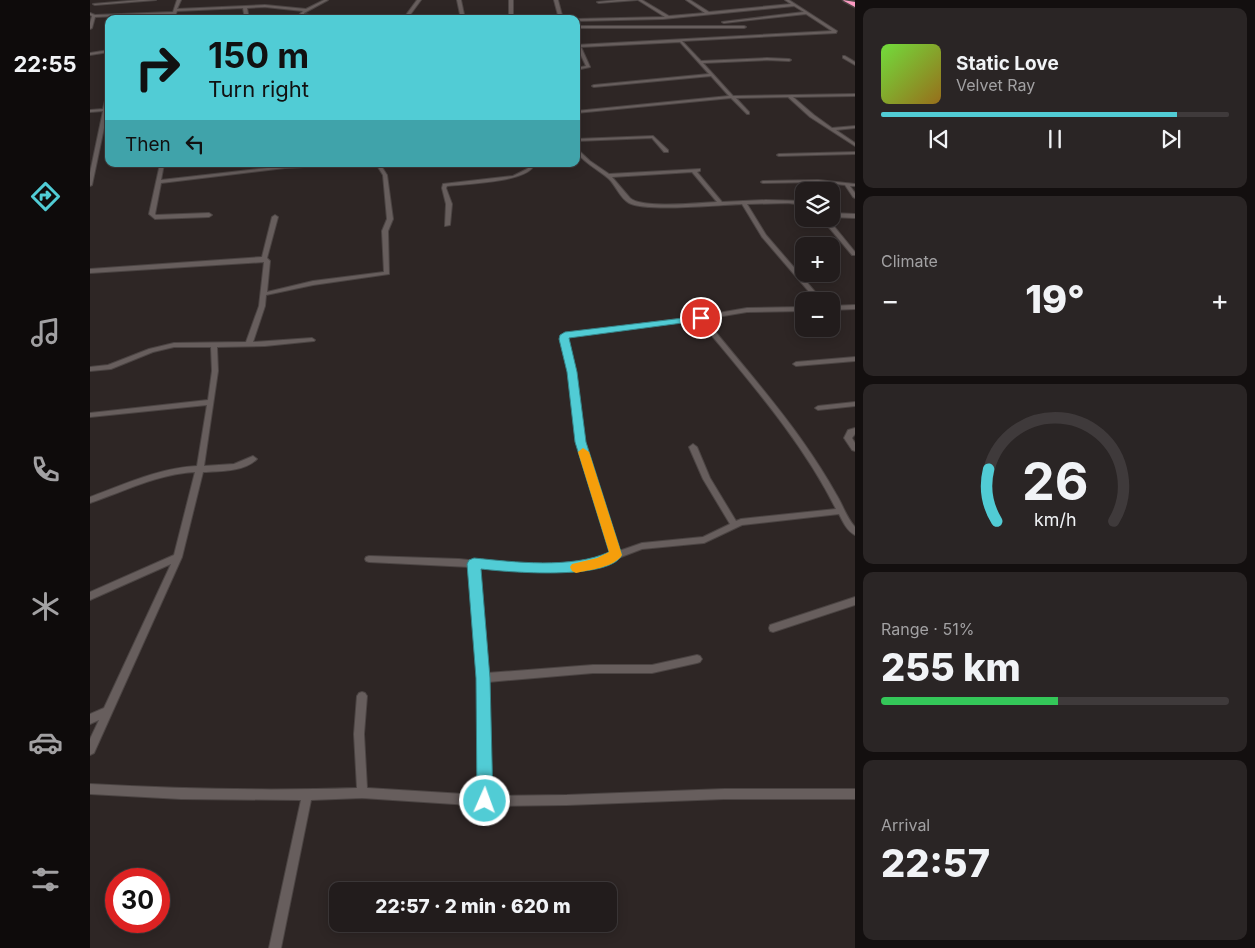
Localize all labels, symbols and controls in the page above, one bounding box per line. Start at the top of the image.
text: 150 m [208,34,309,76]
icon: right [125,35,190,100]
text: 22:55 [13,51,77,77]
text: Static Love [956,52,1059,75]
text: Velvet Ray [956,75,1035,95]
text: Turn right [208,76,309,102]
icon: previous [925,125,953,153]
icon: pause [1041,125,1069,153]
icon: next [1157,125,1185,153]
icon: left [181,130,209,158]
text: Then [125,133,171,156]
icon: directions [28,179,63,214]
map controls [795,182,840,337]
button: layers [795,182,840,227]
button: + [795,237,840,282]
text: Climate [881,251,938,271]
text: 19° [1025,276,1085,322]
text: − [881,283,900,317]
text: + [1210,283,1229,317]
button: − [795,292,840,337]
pin [680,297,722,339]
icon: arrive [687,304,715,332]
icon: music [28,315,63,350]
text: 26 [1022,450,1088,513]
icon: phone [28,452,63,487]
text: km/h [1034,509,1076,530]
icon: climate [28,589,63,624]
text: Range · 51% [881,619,974,639]
text: 255 km [881,644,1021,690]
icon: car [28,725,63,760]
position arrow [458,774,510,826]
text: Arrival [881,815,930,835]
text: 22:57 [881,840,990,886]
icon: filters [28,862,63,897]
speed limit sign: 30 [105,868,170,933]
text: 22:57 · 2 min · 620 m [375,895,571,918]

